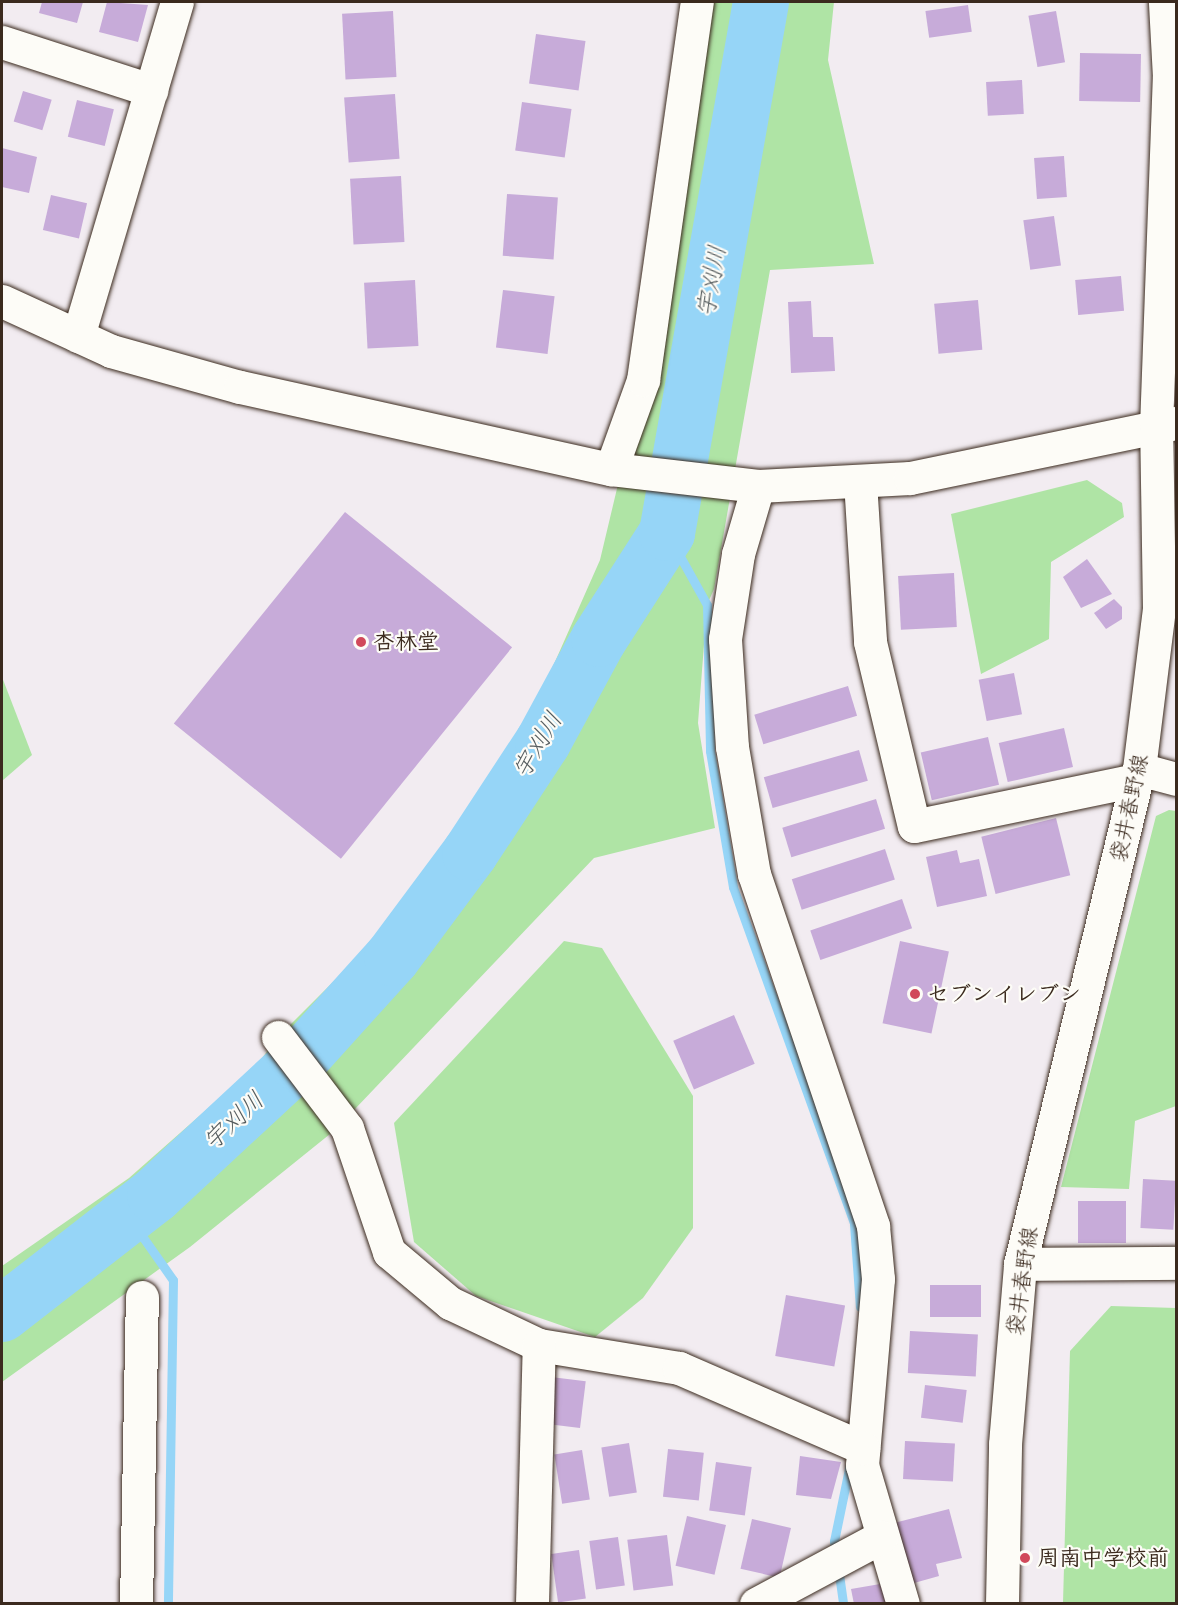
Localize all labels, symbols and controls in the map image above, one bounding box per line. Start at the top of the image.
water label: 宇刈川 [692,243,732,319]
place label: 杏林堂 [373,629,439,655]
marker: 杏林堂 [354,635,368,649]
water label: 宇刈川 [507,707,569,783]
street label: 袋井春野線 [1105,751,1153,865]
place label: セブンイレブン [927,981,1081,1007]
marker: セブンイレブン [908,987,922,1001]
water label: 宇刈川 [198,1086,270,1156]
street label: 袋井春野線 [1001,1225,1043,1337]
place label: 周南中学校前 [1037,1545,1169,1571]
marker: 周南中学校前 [1018,1551,1032,1565]

